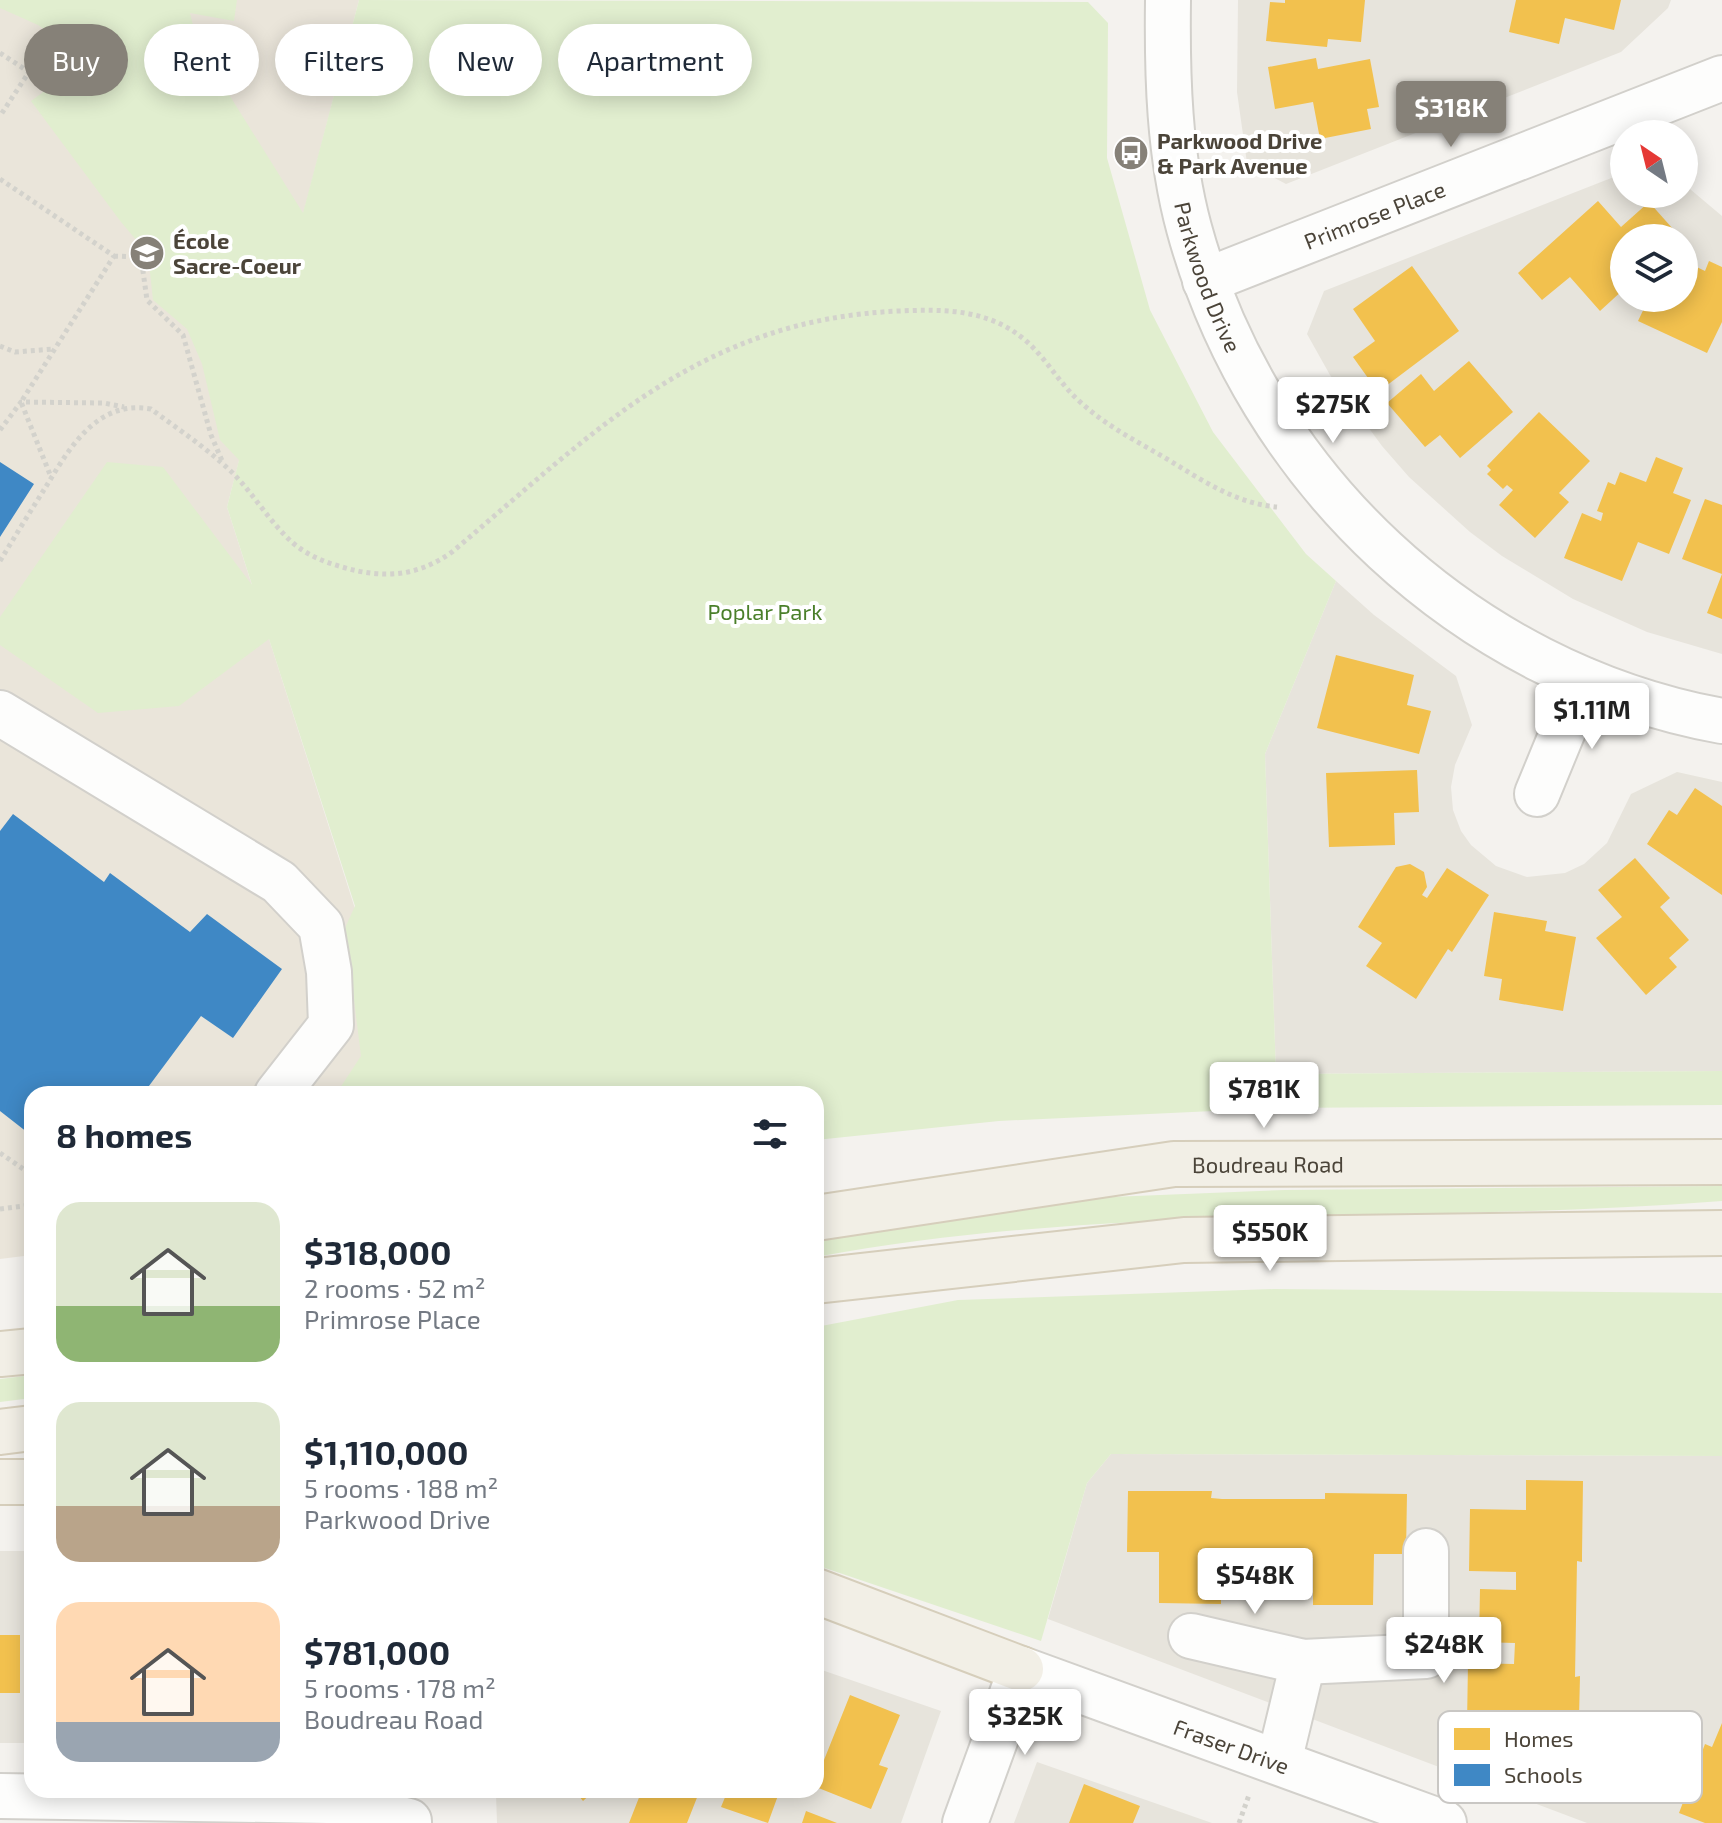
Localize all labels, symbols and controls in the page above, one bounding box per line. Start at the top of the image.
chip: Buy [24,24,128,96]
chip: Rent [144,24,259,96]
chip: Filters [275,24,413,96]
chip: New [429,24,542,96]
chip: Apartment [558,24,752,96]
pin: $318K [1395,81,1507,149]
text: $318K [1414,91,1488,122]
north arrow [1610,120,1698,208]
map controls [1610,120,1698,312]
place label: Parkwood Drive & Park Avenue [1157,127,1322,178]
bus stop icon: Parkwood Drive & Park Avenue [1112,134,1150,172]
street label: Primrose Place [1300,175,1449,254]
street label: Parkwood Drive [1170,199,1247,356]
button: layers [1610,224,1698,312]
place label: École Sacre-Coeur [173,227,302,278]
school or university icon: École Sacre-Coeur [128,234,166,272]
pin: $275K [1277,377,1389,445]
text: $275K [1296,387,1370,418]
park label: Poplar Park [708,598,822,624]
pin: $1.11M [1527,683,1657,751]
text: $1.11M [1553,693,1631,724]
pin: $781K [1208,1062,1320,1130]
text: $781K [1228,1072,1300,1103]
icon: filters [748,1112,792,1156]
text: 8 homes [56,1114,192,1155]
street label: Boudreau Road [1192,1150,1344,1177]
pin: $550K [1214,1205,1326,1273]
text: $550K [1232,1215,1308,1246]
text: $318,000 [304,1231,451,1272]
icon: home [120,1234,216,1330]
text: 2 rooms · 52 m² [304,1272,486,1303]
text: Primrose Place [304,1303,481,1334]
text: $1,110,000 [304,1431,469,1472]
icon: home [120,1434,216,1530]
text: 5 rooms · 188 m² [304,1472,498,1503]
text: Parkwood Drive [304,1503,490,1534]
pin: $548K [1199,1548,1311,1616]
text: $548K [1216,1558,1294,1589]
pin: $248K [1388,1617,1500,1685]
text: $248K [1404,1627,1484,1658]
text: $781,000 [304,1631,450,1672]
icon: home [120,1634,216,1730]
text: 5 rooms · 178 m² [304,1672,496,1703]
pin: $325K [969,1689,1081,1757]
text: $325K [987,1699,1063,1730]
text: Boudreau Road [304,1703,483,1734]
legend [1438,1711,1702,1803]
street label: Fraser Drive [1170,1713,1293,1779]
text: Homes [1504,1725,1573,1751]
text: Schools [1504,1761,1583,1787]

